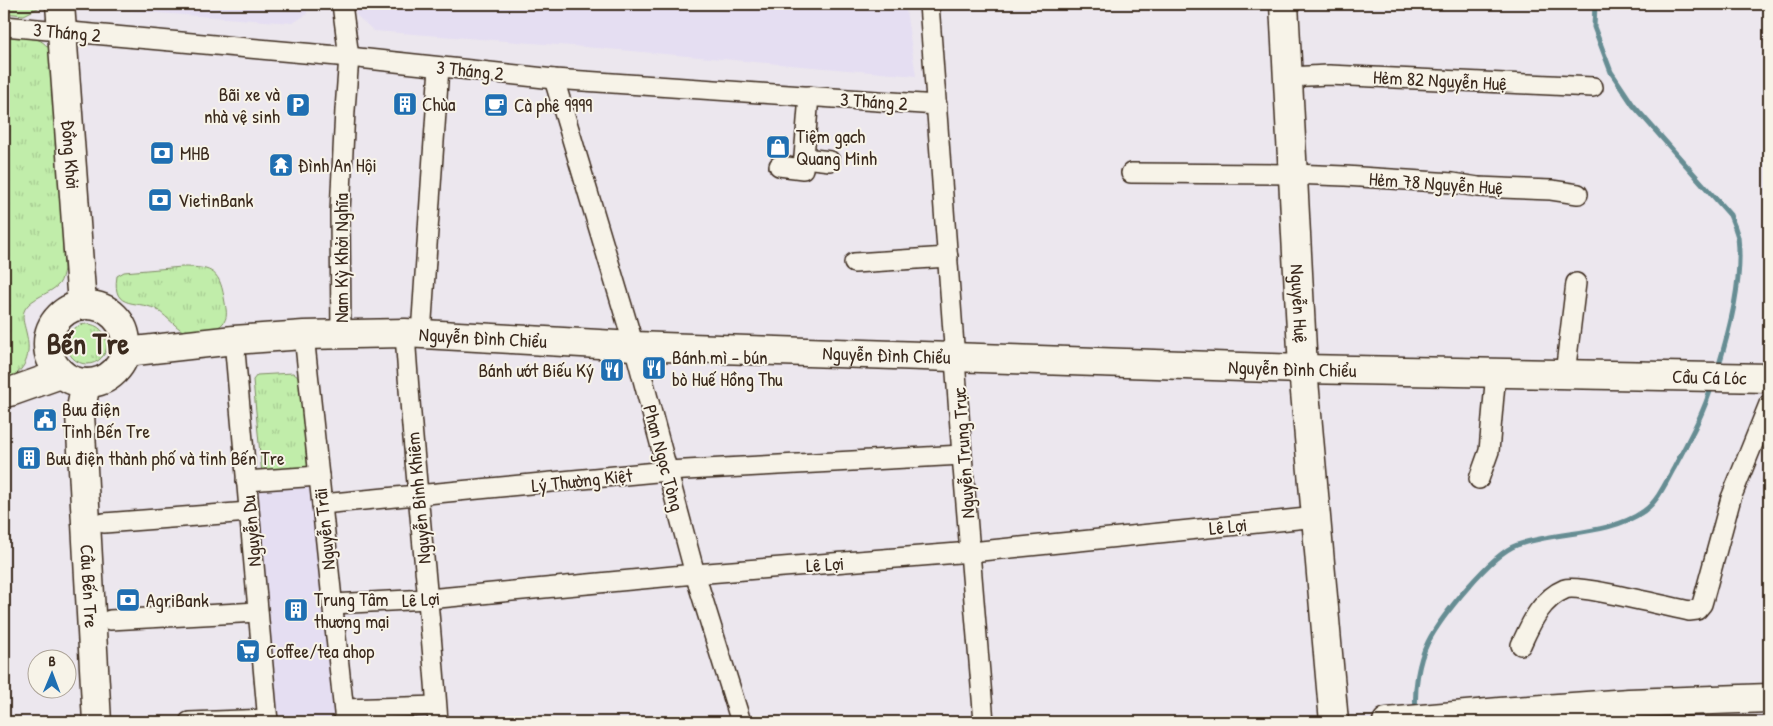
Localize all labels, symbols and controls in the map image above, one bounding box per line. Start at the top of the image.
street label: 3 Tháng 2 [32,16,102,48]
street label: 3 Tháng 2 [435,54,505,86]
street label: Hẻm 82 Nguyễn Huệ [1372,64,1508,97]
place label: Bãi xe và nhà vệ sinh [204,81,281,129]
street label: 3 Tháng 2 [839,86,909,116]
building icon: Chùa [392,91,418,117]
place label: Chùa [422,91,456,117]
parking icon: Bãi xe và nhà vệ sinh [285,92,311,118]
cafe icon: Cà phê 9999 [483,92,509,118]
place label: Cà phê 9999 [514,92,592,118]
street label: Đồng Khởi [56,119,87,190]
place label: Tiệm gạch Quang Minh [796,123,877,171]
shop icon: Tiệm gạch Quang Minh [765,134,791,160]
bank icon: MHB [149,140,175,166]
place label: MHB [180,140,210,166]
temple icon: Đình An Hội [268,152,294,178]
place label: Đình An Hội [298,152,377,178]
street label: Hẻm 78 Nguyễn Huệ [1368,165,1504,201]
bank icon: VietinBank [147,187,173,213]
place label: VietinBank [178,187,254,213]
street label: Nam Kỳ Khởi Nghĩa [328,193,354,323]
street label: Nguyễn Huệ [1285,264,1315,344]
street label: Nguyễn Đình Chiểu [418,321,548,354]
district label: Bến Tre [47,324,130,363]
street label: Nguyễn Đình Chiểu [822,339,952,370]
place label: Bánh mì - bún bò Huế Hồng Thu [672,344,783,392]
street label: Nguyễn Đình Chiểu [1228,353,1357,383]
restaurant icon: Bánh mì - bún bò Huế Hồng Thu [641,355,667,381]
place label: Bánh ướt Biếu Ký [478,357,594,383]
restaurant icon: Bánh ướt Biếu Ký [599,357,625,383]
street label: Cầu Cá Lóc [1672,363,1747,391]
street label: Nguyễn Trung Trực [945,386,981,519]
place label: Bưu điện Tỉnh Bến Tre [62,396,150,444]
street label: Phan Ngọc Tòng [637,402,691,514]
public building icon: Bưu điện Tỉnh Bến Tre [32,407,58,433]
street label: Nguyễn Bỉnh Khiêm [399,431,437,565]
building icon: Bưu điện thành phố và tỉnh Bến Tre [16,445,42,471]
place label: Bưu điện thành phố và tỉnh Bến Tre [46,445,285,471]
street label: Lý Thường Kiệt [530,462,634,498]
street label: Nguyễn Trãi [307,487,341,571]
street label: Nguyễn Du [235,494,267,568]
street label: Lê Lợi [1208,511,1248,541]
street label: Cầu Bến Tre [74,544,105,629]
street label: Lê Lợi [805,550,845,578]
street label: Lê Lợi [401,585,441,613]
place label: Trung Tâm thương mại [314,586,390,634]
bank icon: AgriBank [115,587,141,613]
place label: AgriBank [146,587,209,613]
building icon: Trung Tâm thương mại [283,597,309,623]
supermarket icon: Coffee/tea ahop [235,638,261,664]
place label: Coffee/tea ahop [266,638,374,664]
north arrow [28,648,78,698]
text: B [49,651,56,670]

